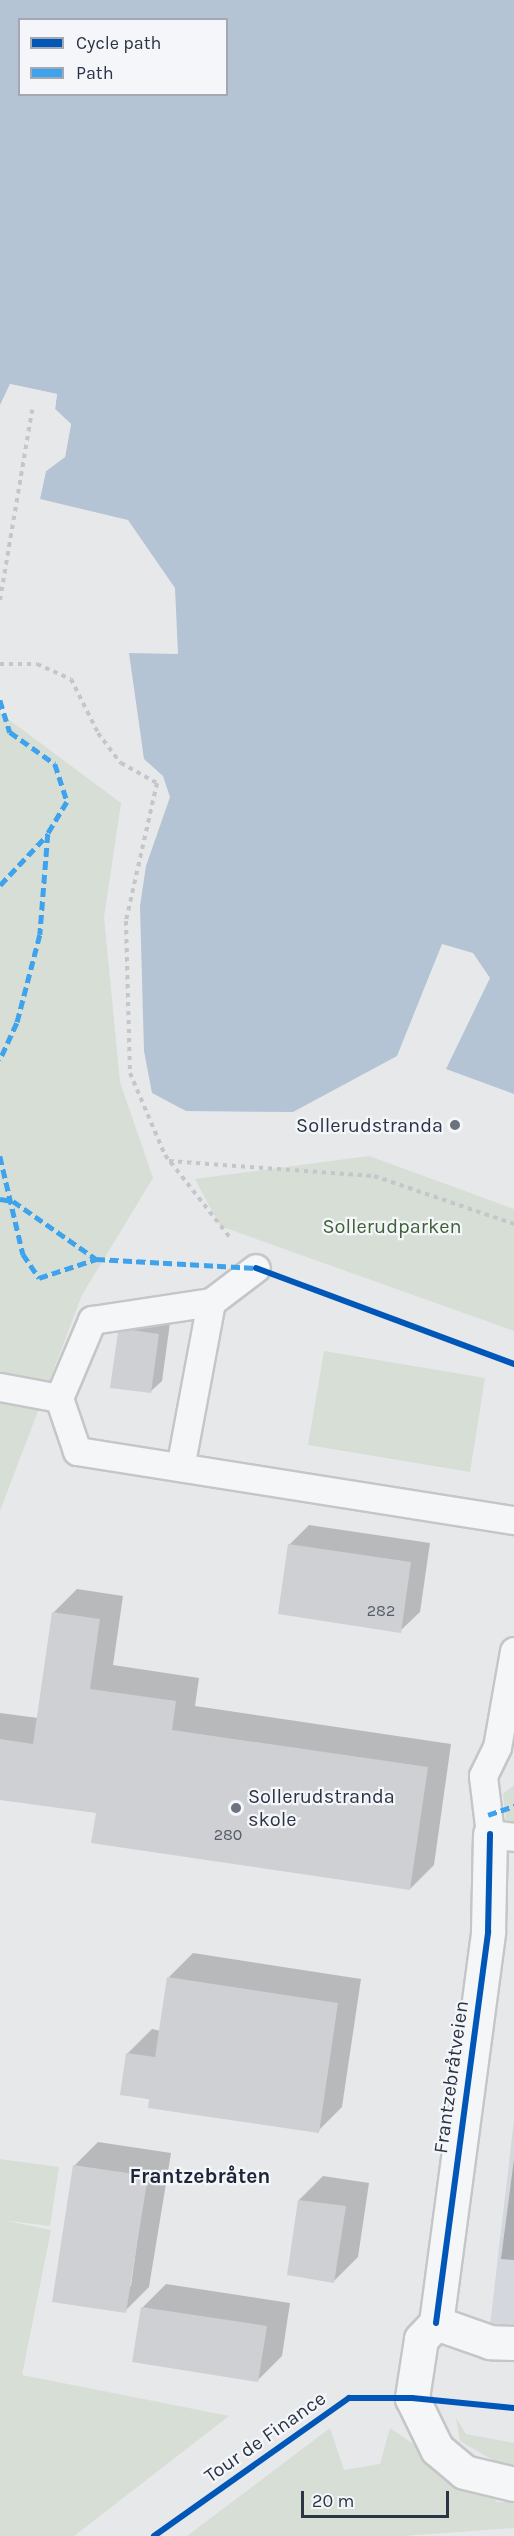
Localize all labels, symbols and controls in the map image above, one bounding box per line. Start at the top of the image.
legend [18,18,228,96]
text: Cycle path [76,32,161,54]
text: Path [76,62,114,84]
place label: Sollerudstranda [296,1113,443,1137]
marker: Sollerudstranda [448,1118,462,1132]
park label: Sollerudparken [322,1214,462,1238]
house number: 282 [367,1601,395,1621]
place label: Sollerudstranda skole [248,1784,395,1831]
marker: Sollerudstranda skole [229,1801,243,1815]
house number: 280 [214,1825,242,1845]
street label: Frantzebråtveien [428,1999,474,2155]
district label: Frantzebråten [130,2163,270,2189]
street label: Tour de Finance [200,2386,330,2488]
scale bar [304,2479,452,2517]
text: 20 m [312,2490,354,2512]

